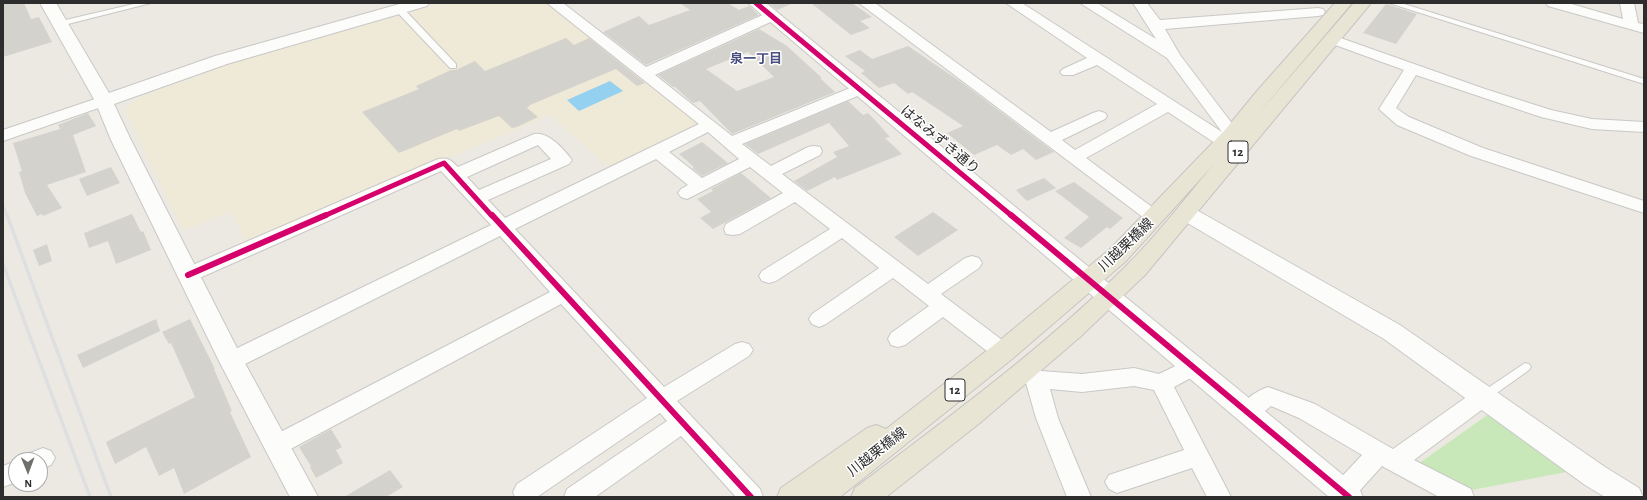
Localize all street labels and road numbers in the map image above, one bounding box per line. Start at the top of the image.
street label: はなみずき通り [897,102,983,178]
road number: 12 [1228,141,1248,163]
street label: 川越栗橋線 [1095,215,1157,275]
road number: 12 [945,379,965,401]
street label: 川越栗橋線 [844,424,910,480]

